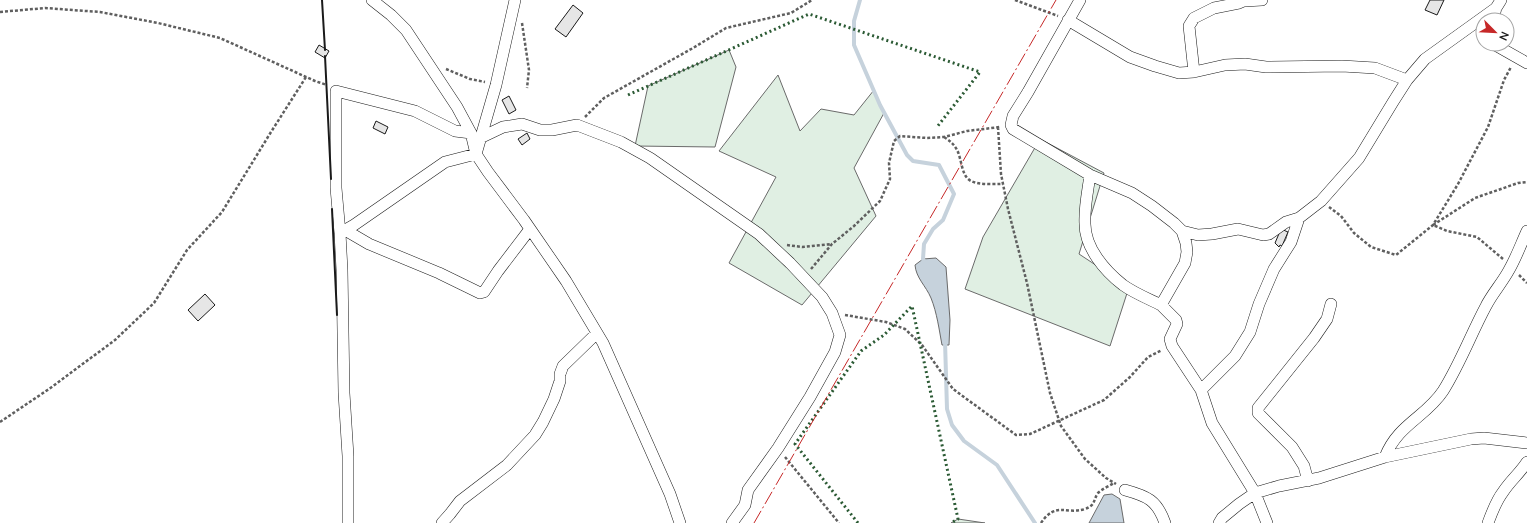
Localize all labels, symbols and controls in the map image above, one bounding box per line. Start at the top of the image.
north arrow [1475,12,1515,52]
text: N [1495,29,1512,43]

